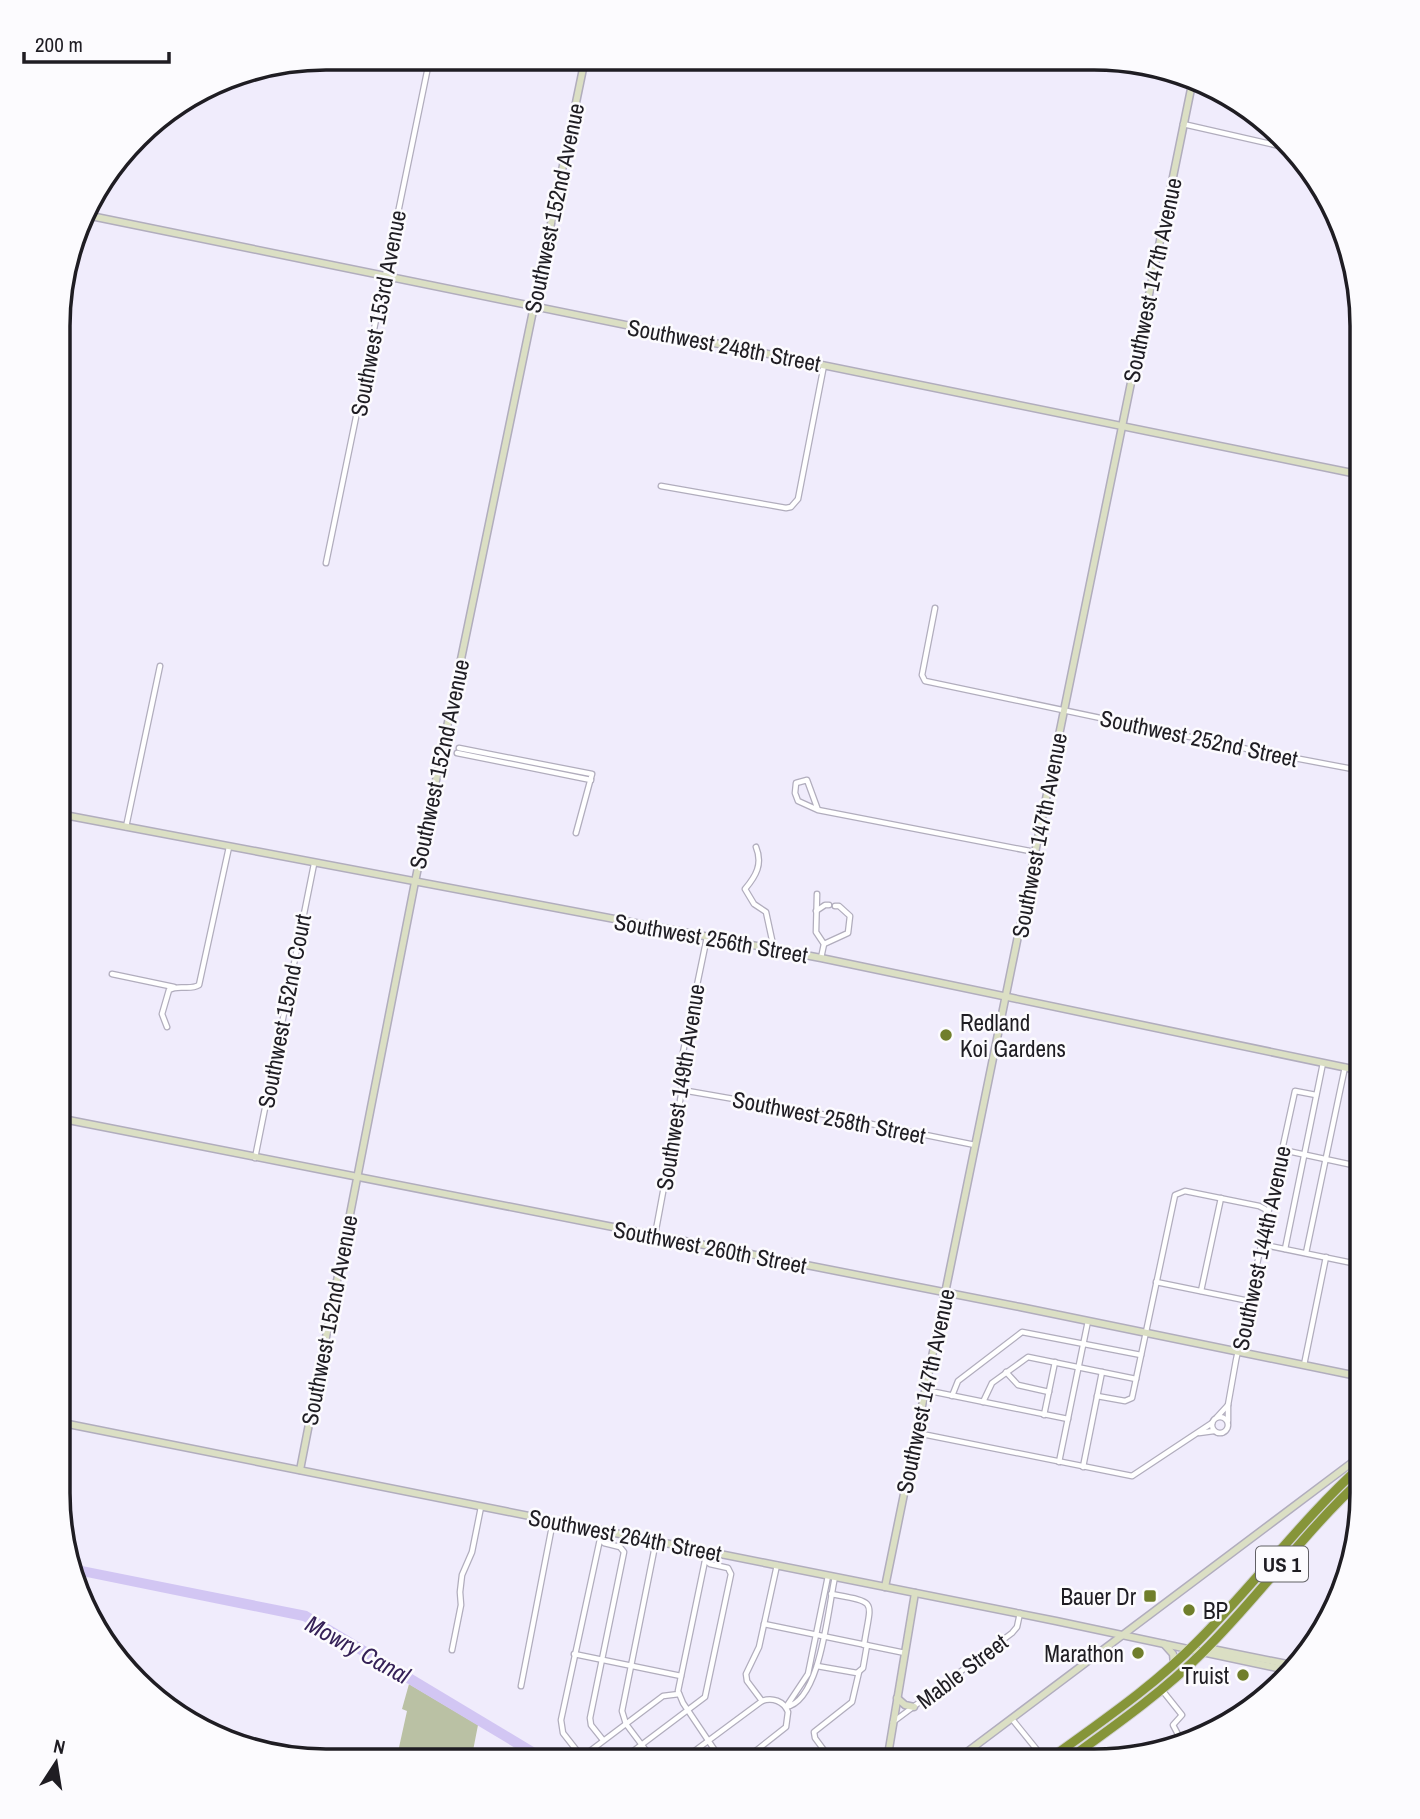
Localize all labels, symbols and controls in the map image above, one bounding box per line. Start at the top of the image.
scale bar [24,21,170,65]
text: 200 m [35,30,83,59]
street label: Southwest 152nd Avenue [517,100,591,316]
street label: Southwest 147th Avenue [1115,175,1189,385]
street label: Southwest 153rd Avenue [343,207,413,419]
street label: Southwest 248th Street [625,311,823,379]
street label: Southwest 152nd Avenue [402,656,476,872]
street label: Southwest 252nd Street [1097,702,1301,774]
street label: Southwest 147th Avenue [1004,730,1074,940]
street label: Southwest 256th Street [612,906,810,970]
street label: Southwest 152nd Court [250,911,318,1111]
street label: Southwest 149th Avenue [648,982,712,1192]
place label: Redland Koi Gardens [960,1007,1066,1064]
marker: Redland Koi Gardens [938,1027,954,1043]
street label: Southwest 258th Street [730,1083,928,1151]
street label: Southwest 144th Avenue [1224,1143,1298,1353]
street label: Southwest 152nd Avenue [293,1212,365,1428]
street label: Southwest 260th Street [611,1213,809,1281]
street label: Southwest 147th Avenue [888,1286,962,1496]
street label: Southwest 264th Street [526,1501,724,1569]
road number: US 1 [1256,1546,1308,1582]
place label: Bauer Dr [1061,1581,1137,1612]
marker: Bauer Dr [1142,1588,1158,1604]
place label: BP [1203,1595,1228,1626]
marker: BP [1181,1602,1197,1618]
water label: Mowry Canal [300,1607,417,1691]
street label: Mable Street [910,1626,1014,1716]
place label: Marathon [1044,1638,1124,1669]
marker: Marathon [1130,1645,1146,1661]
place label: Truist [1181,1660,1229,1691]
marker: Truist [1235,1667,1251,1683]
north arrow [21,1728,91,1798]
text: N [51,1732,68,1760]

